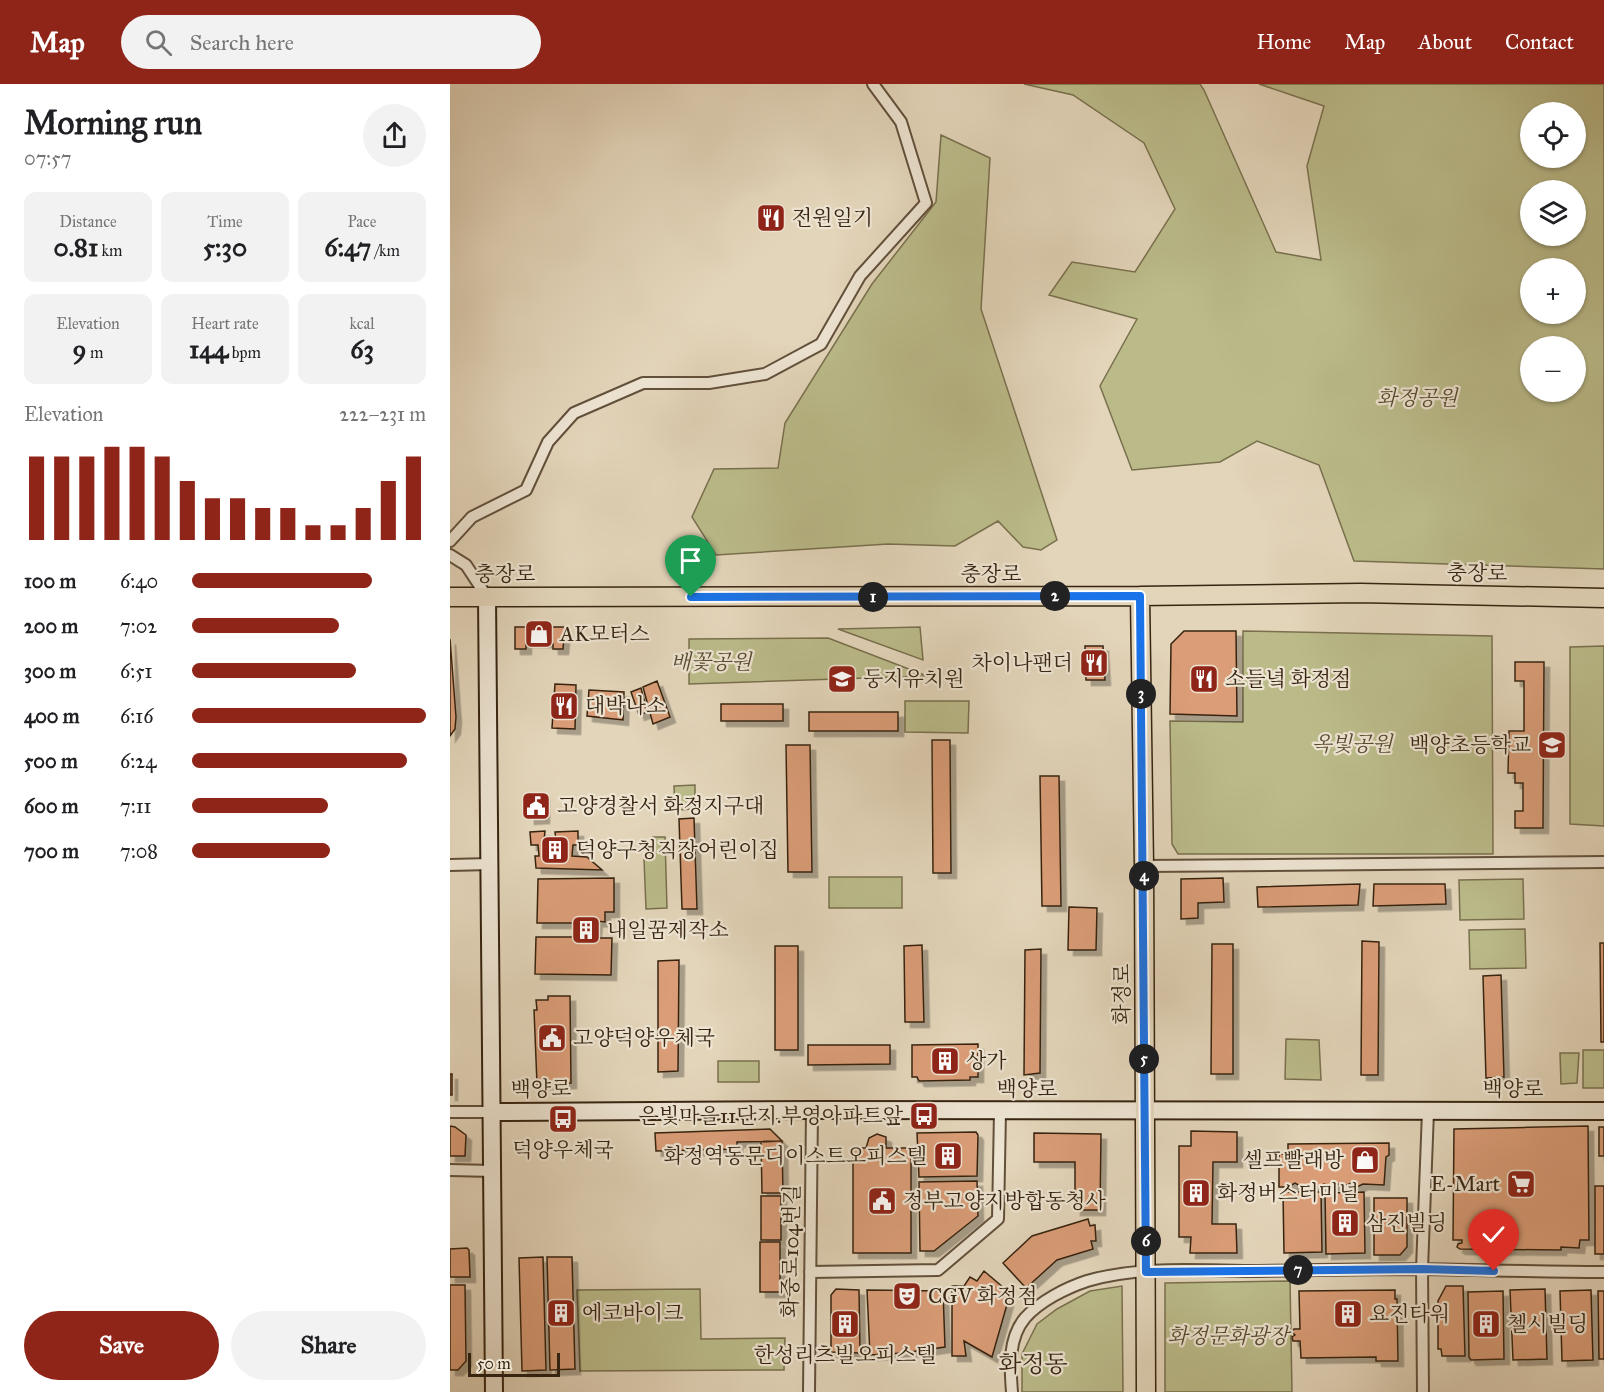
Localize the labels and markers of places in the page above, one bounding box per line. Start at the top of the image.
restaurant icon: 전원일기 [755,202,787,234]
place label: 전원일기 [792,205,873,231]
pin [665,535,716,597]
pin: 2 [1040,581,1070,611]
pin: 1 [858,582,888,612]
shop icon: AK모터스 [523,618,555,650]
place label: AK모터스 [559,621,650,647]
restaurant icon: 차이나팬더 [1078,647,1110,679]
place label: 차이나팬더 [972,650,1073,676]
school or university icon: 둥지유치원 [826,663,858,695]
restaurant icon: 소들녘 화정점 [1188,663,1220,695]
place label: 둥지유치원 [863,666,964,692]
place label: 소들녘 화정점 [1225,666,1351,692]
pin: 3 [1126,679,1156,709]
restaurant icon: 대박나소 [548,690,580,722]
place label: 대박나소 [585,693,666,719]
school or university icon: 백양초등학교 [1536,729,1568,761]
place label: 백양초등학교 [1409,732,1531,758]
public building icon: 고양경찰서 화정지구대 [520,790,552,822]
place label: 고양경찰서 화정지구대 [557,793,764,819]
building icon: 덕양구청직장어린이집 [539,834,571,866]
place label: 덕양구청직장어린이집 [576,837,779,863]
pin: 4 [1129,861,1159,891]
building icon: 내일꿈제작소 [570,914,602,946]
place label: 내일꿈제작소 [607,917,729,943]
public building icon: 고양덕양우체국 [536,1022,568,1054]
place label: 고양덕양우체국 [573,1025,715,1051]
pin: 5 [1129,1044,1159,1074]
building icon: 상가 [929,1045,961,1077]
place label: 상가 [966,1048,1007,1074]
bus stop icon: 은빛마을11단지.부영아파트앞 [908,1100,940,1132]
bus stop icon: 덕양우체국 [547,1103,579,1135]
place label: 은빛마을11단지.부영아파트앞 [639,1103,904,1129]
place label: 덕양우체국 [512,1137,614,1163]
building icon: 화정역동문디이스트오피스텔 [932,1140,964,1172]
place label: 화정역동문디이스트오피스텔 [663,1143,927,1169]
shop icon: 셀프빨래방 [1349,1144,1381,1176]
place label: 셀프빨래방 [1243,1147,1345,1173]
supermarket icon: E-Mart [1505,1168,1537,1200]
place label: E-Mart [1431,1171,1501,1197]
building icon: 화정버스터미널 [1180,1177,1212,1209]
place label: 화정버스터미널 [1217,1180,1359,1206]
public building icon: 정부고양지방합동청사 [866,1185,898,1217]
place label: 정부고양지방합동청사 [903,1188,1107,1214]
building icon: 삼진빌딩 [1329,1207,1361,1239]
pin [1468,1209,1519,1271]
place label: 삼진빌딩 [1366,1210,1447,1236]
pin: 6 [1131,1226,1161,1256]
pin: 7 [1283,1255,1313,1285]
theatre icon: CGV 화정점 [891,1280,923,1312]
place label: CGV 화정점 [928,1283,1038,1309]
building icon: 에코바이크 [545,1297,577,1329]
building icon: 요진타워 [1332,1298,1364,1330]
place label: 에코바이크 [582,1300,683,1326]
place label: 요진타워 [1369,1301,1450,1327]
building icon: 한성리츠빌오피스텔 [829,1308,861,1340]
building icon: 첼시빌딩 [1470,1308,1502,1340]
place label: 첼시빌딩 [1507,1311,1588,1337]
place label: 한성리츠빌오피스텔 [754,1342,936,1368]

